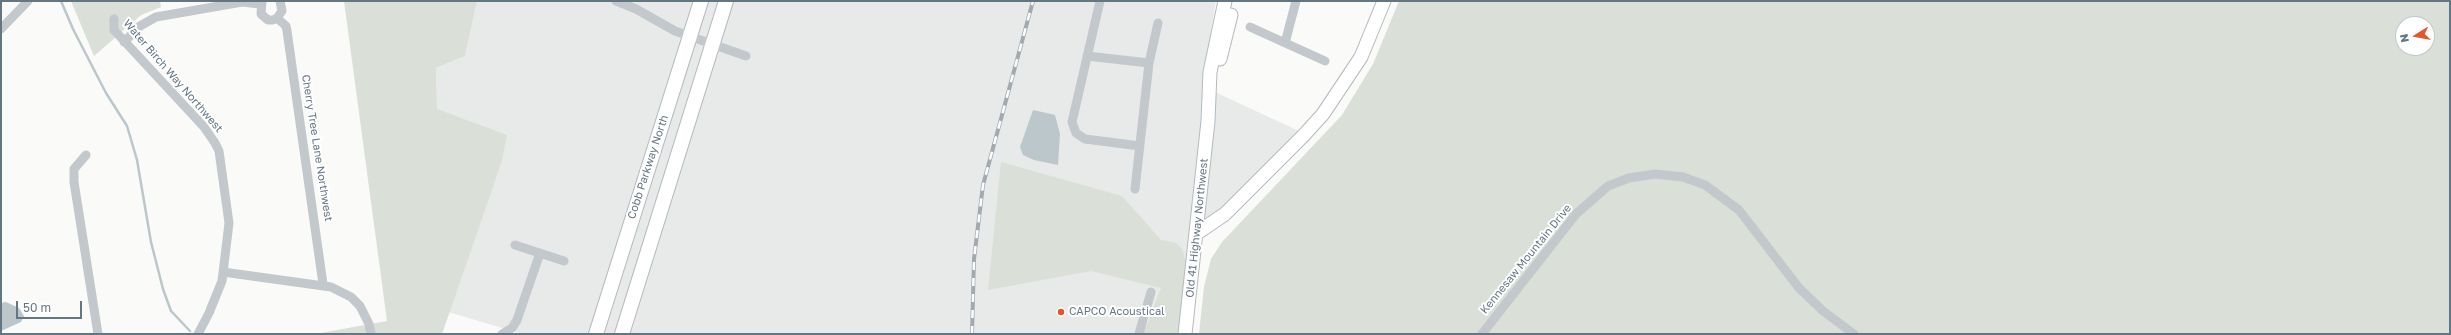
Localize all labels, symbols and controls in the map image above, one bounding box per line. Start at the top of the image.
north arrow [2395,16,2435,56]
street label: Water Birch Way Northwest [120,17,226,135]
text: N [2397,33,2411,44]
street label: Cherry Tree Lane Northwest [299,74,335,222]
street label: Cobb Parkway North [625,113,671,221]
street label: Old 41 Highway Northwest [1183,158,1211,298]
street label: Kennesaw Mountain Drive [1478,202,1574,316]
scale bar [18,293,84,319]
text: 50 m [23,300,51,315]
place label: CAPCO Acoustical [1069,305,1165,319]
marker: CAPCO Acoustical [1056,307,1066,317]

